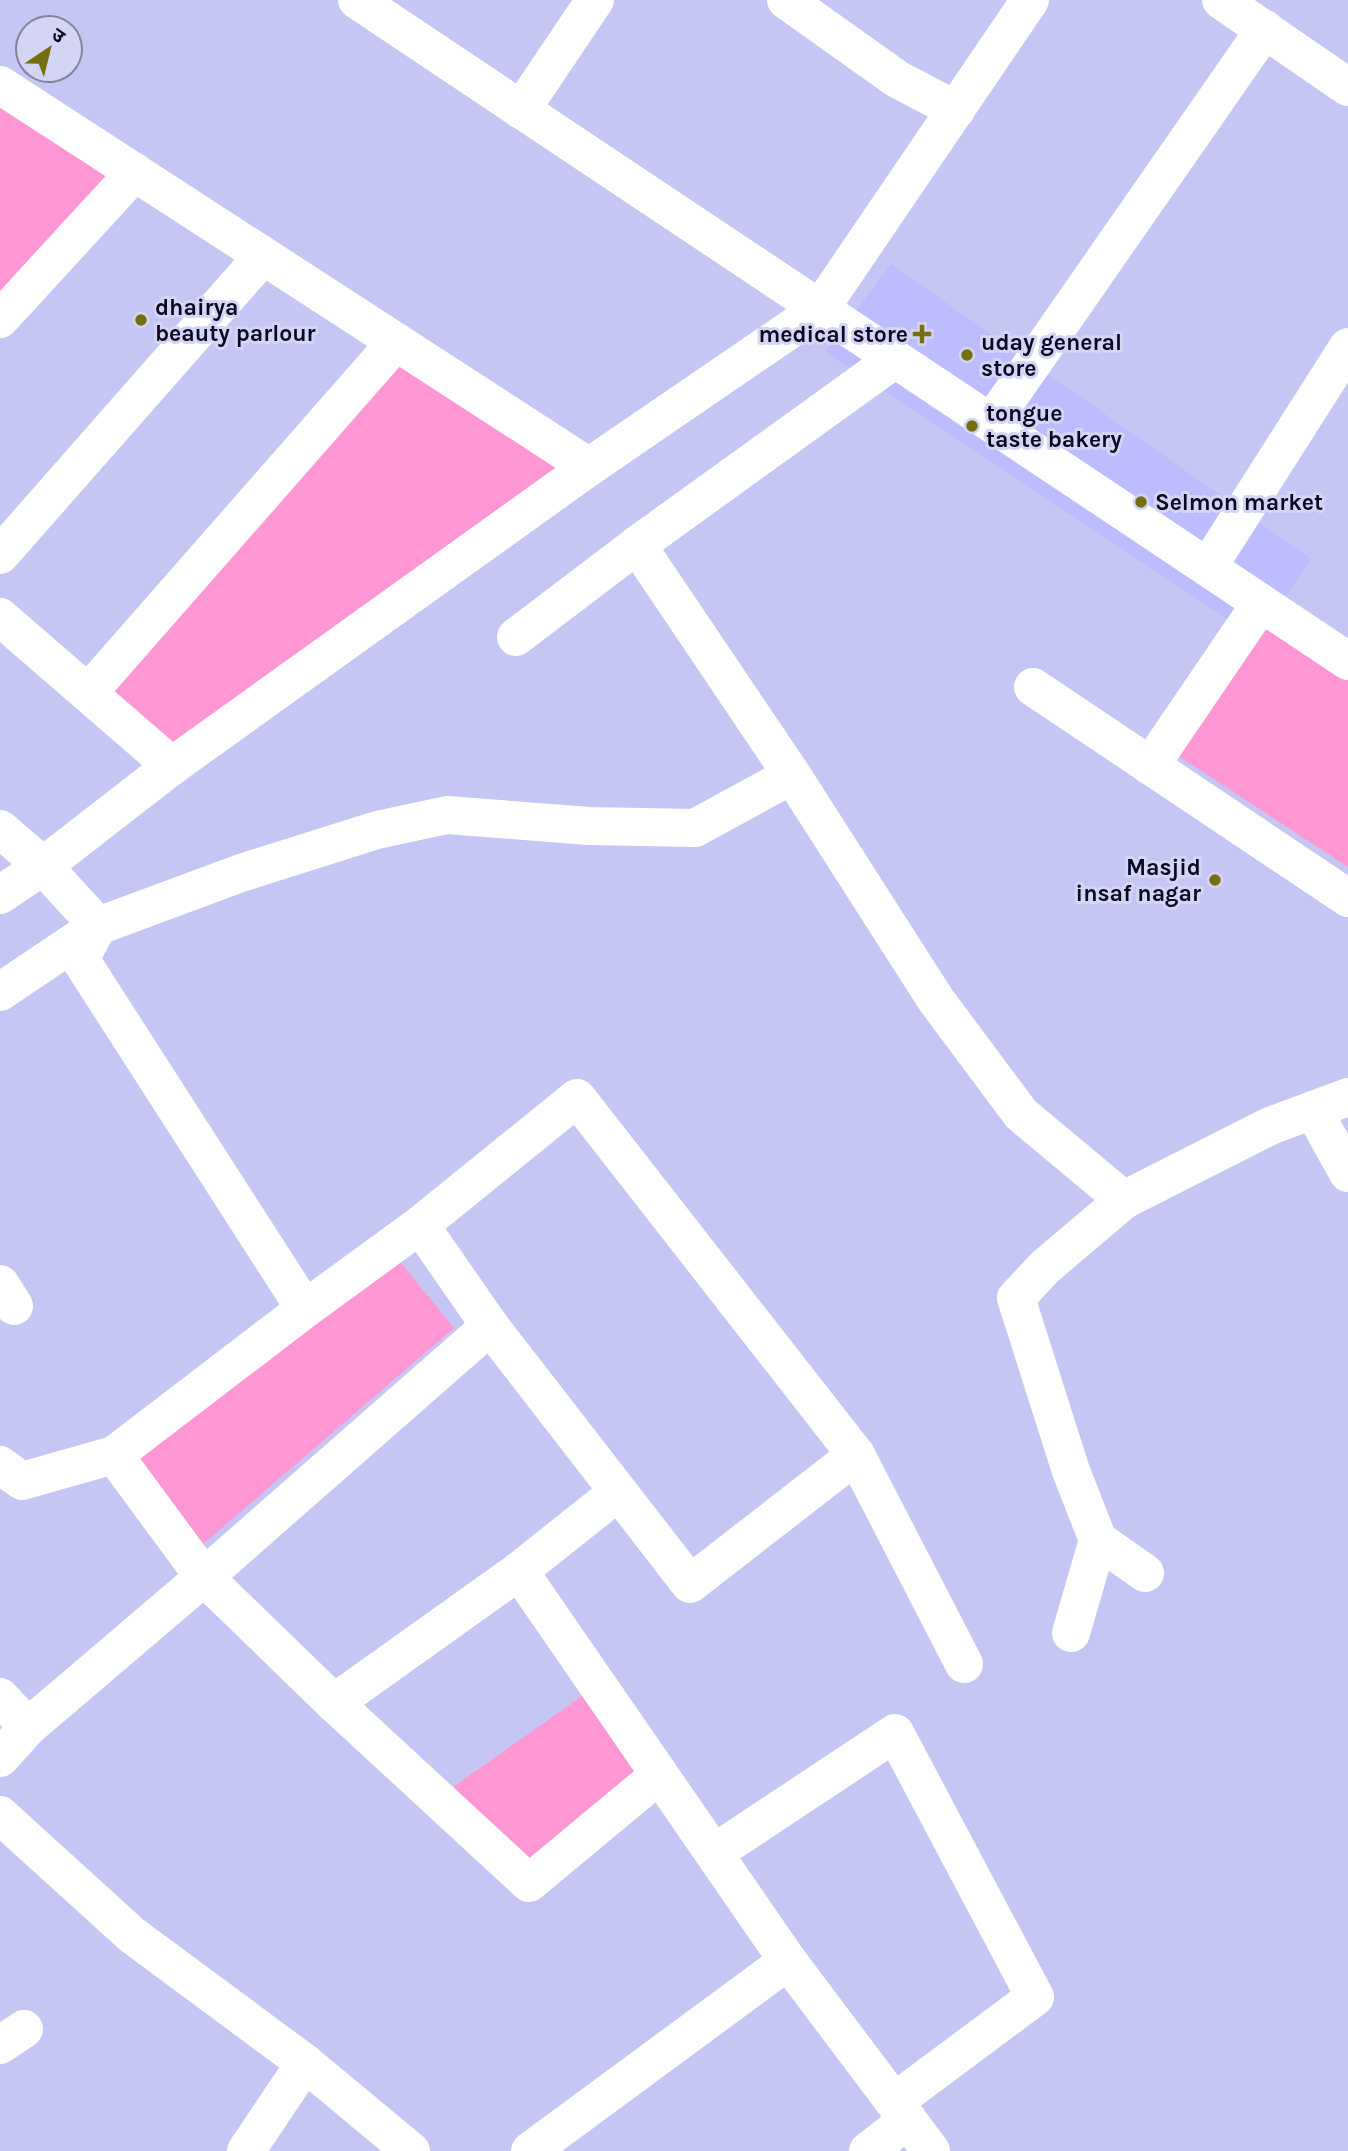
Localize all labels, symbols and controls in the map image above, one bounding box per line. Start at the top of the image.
north arrow [14,14,84,84]
text: उ [47,24,70,49]
place label: dhairya beauty parlour [155,294,316,347]
marker: dhairya beauty parlour [133,312,149,328]
place label: medical store [758,321,908,348]
marker: medical store [914,326,930,342]
place label: uday general store [981,329,1122,382]
marker: uday general store [959,347,975,363]
place label: tongue taste bakery [986,400,1122,453]
marker: tongue taste bakery [964,418,980,434]
place label: Selmon market [1155,489,1323,516]
marker: Selmon market [1133,494,1149,510]
place label: Masjid insaf nagar [1076,854,1201,907]
marker: Masjid insaf nagar [1207,872,1223,888]

